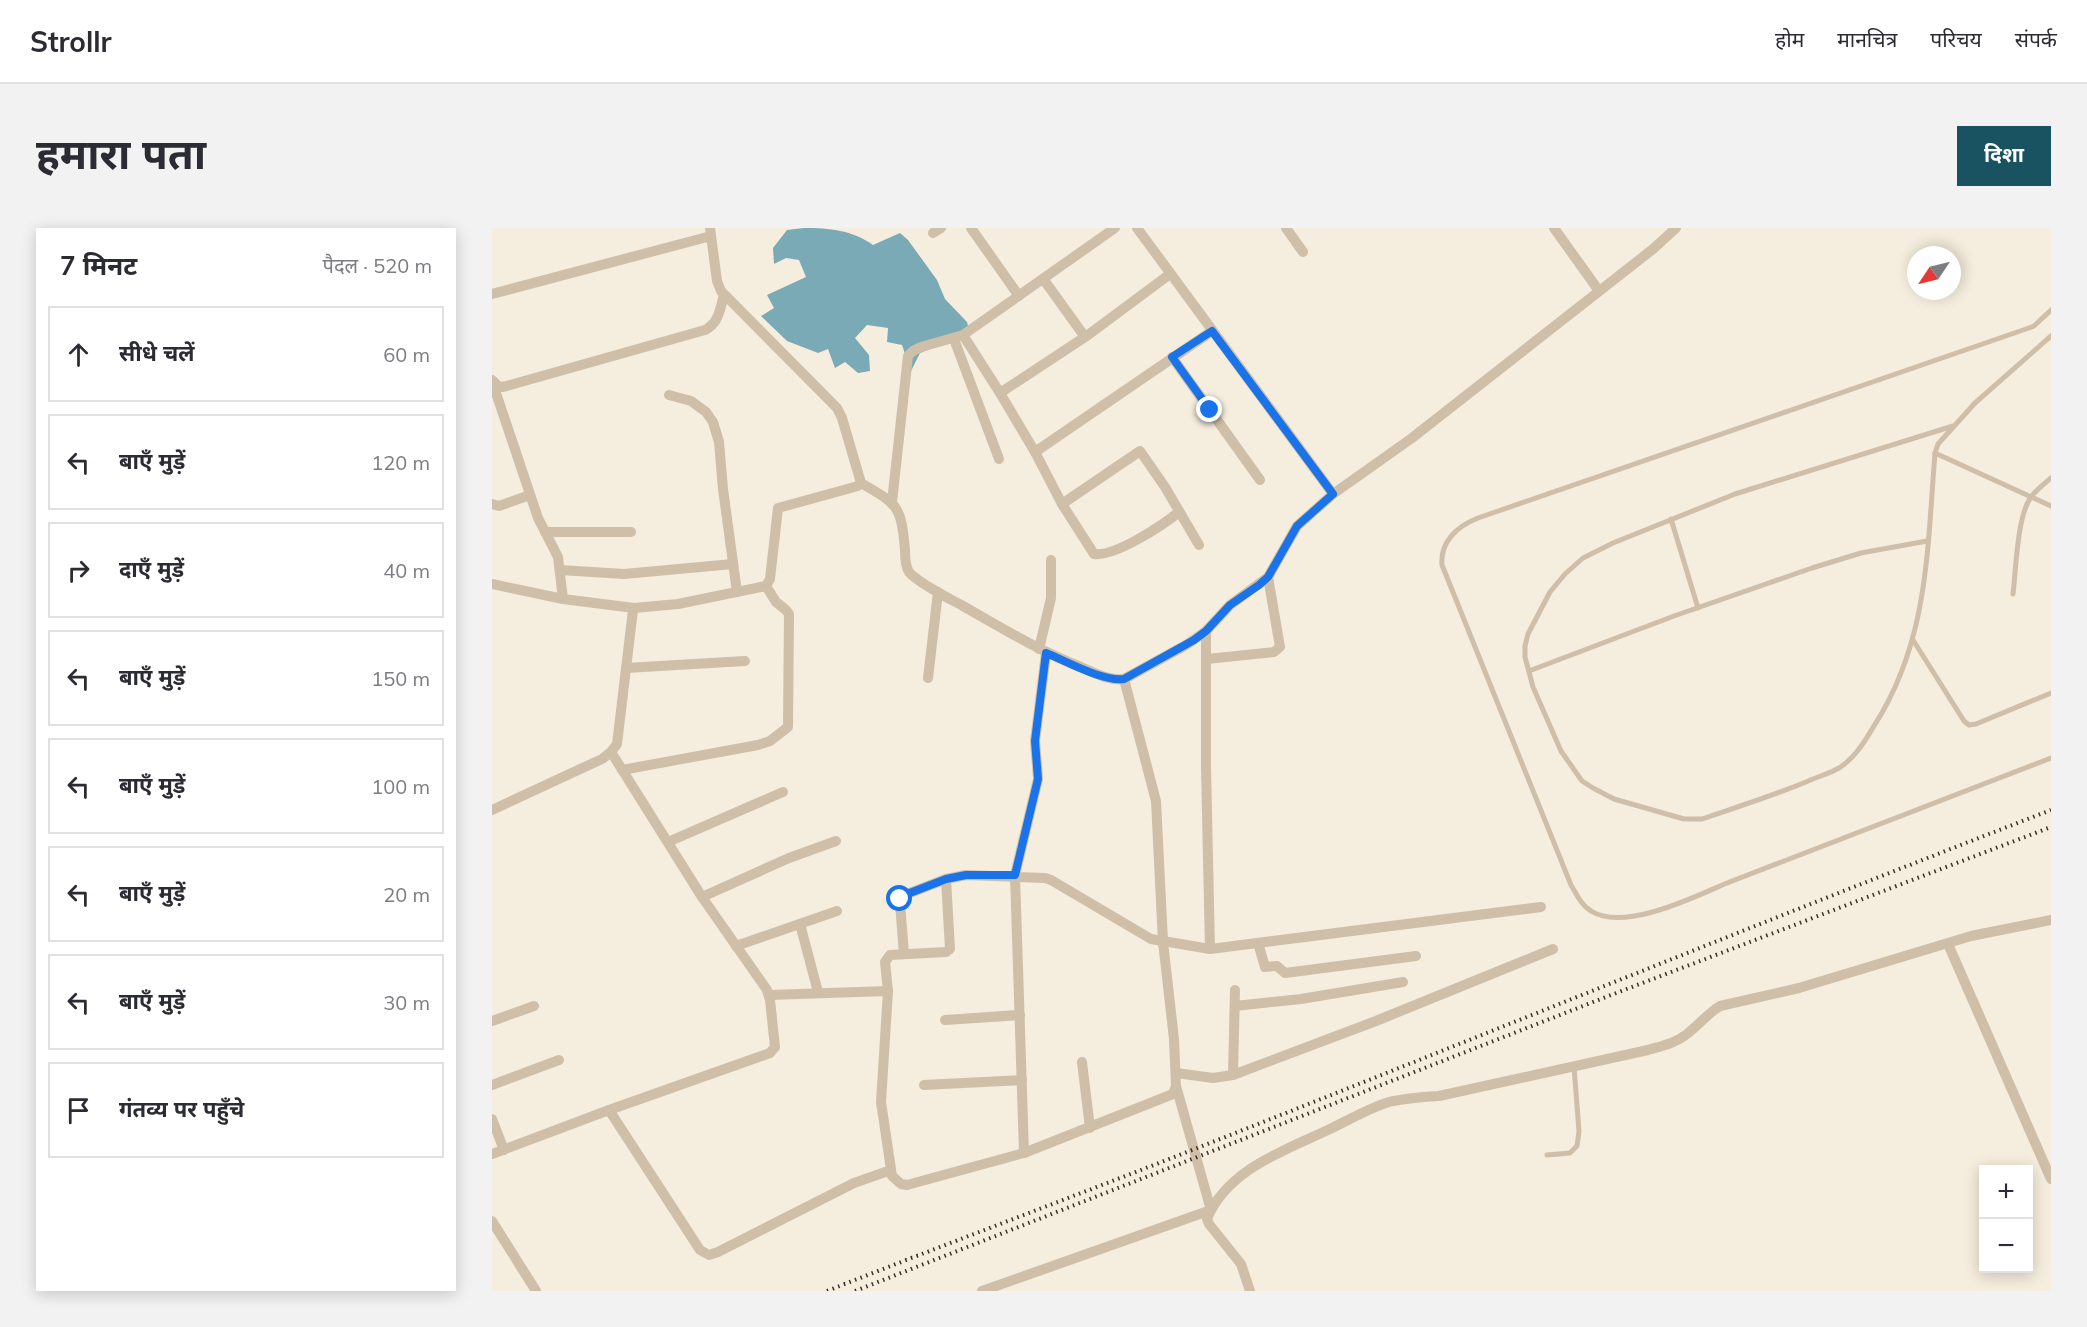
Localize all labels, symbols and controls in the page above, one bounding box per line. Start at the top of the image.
text: Strollr [30,24,112,59]
text: होम [1775,26,1804,52]
text: मानचित्र [1837,26,1897,52]
text: परिचय [1930,26,1982,52]
text: संपर्क [2015,26,2057,52]
button: दिशा [1957,126,2051,186]
text: हमारा पता [36,127,206,180]
north arrow [1907,246,1961,300]
text: 7 मिनट [60,249,137,282]
text: पैदल · 520 m [323,253,432,278]
icon: ahead [62,338,95,371]
text: सीधे चलें [119,339,194,367]
text: 60 m [383,342,430,367]
route end [1196,396,1222,422]
icon: left [62,446,95,479]
text: बाएँ मुड़ें [119,447,185,475]
text: 120 m [371,450,430,475]
icon: right [62,554,95,587]
text: दाएँ मुड़ें [119,555,184,583]
text: 40 m [383,558,430,583]
icon: left [62,662,95,695]
text: बाएँ मुड़ें [119,663,185,691]
text: 150 m [371,666,430,691]
icon: left [62,770,95,803]
text: बाएँ मुड़ें [119,771,185,799]
text: 100 m [371,774,430,799]
icon: left [62,878,95,911]
text: बाएँ मुड़ें [119,879,185,907]
text: 20 m [383,882,430,907]
route start [886,885,912,911]
icon: left [62,986,95,1019]
text: बाएँ मुड़ें [119,987,185,1015]
text: 30 m [383,990,430,1015]
icon: arrive [62,1094,95,1127]
text: गंतव्य पर पहुँचे [119,1095,244,1123]
map controls [1979,1165,2033,1273]
button: + [1979,1165,2033,1219]
button: − [1979,1219,2033,1273]

